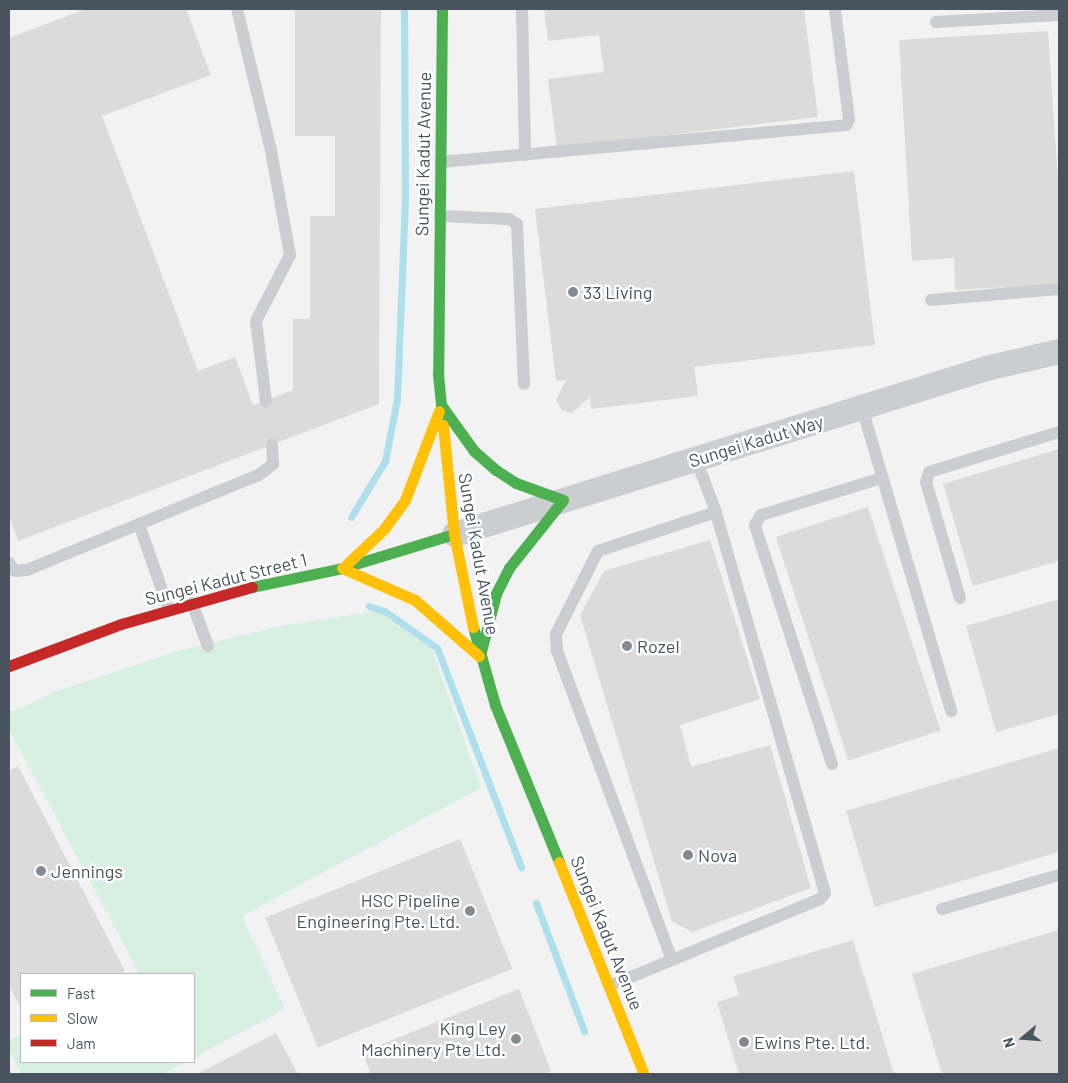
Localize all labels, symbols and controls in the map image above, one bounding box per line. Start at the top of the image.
street label: Sungei Kadut Avenue [411,72,435,236]
place label: 33 Living [583,281,652,303]
marker: 33 Living [567,286,579,298]
street label: Sungei Kadut Way [686,410,826,472]
street label: Sungei Kadut Avenue [454,471,504,637]
street label: Sungei Kadut Street 1 [143,548,309,610]
place label: Rozel [637,635,680,657]
marker: Rozel [621,640,633,652]
place label: Nova [698,844,737,866]
marker: Nova [682,849,694,861]
street label: Sungei Kadut Avenue [566,853,648,1013]
place label: Jennings [51,860,123,882]
marker: Jennings [35,865,47,877]
place label: HSC Pipeline Engineering Pte. Ltd. [296,890,460,932]
marker: HSC Pipeline Engineering Pte. Ltd. [464,905,476,917]
legend [20,973,195,1063]
text: Fast [67,984,95,1002]
text: Slow [67,1009,98,1027]
north arrow [998,1013,1048,1063]
place label: King Ley Machinery Pte Ltd. [361,1018,506,1060]
place label: Ewins Pte. Ltd. [754,1031,870,1053]
marker: King Ley Machinery Pte Ltd. [510,1033,522,1045]
text: Jam [67,1034,96,1052]
marker: Ewins Pte. Ltd. [738,1036,750,1048]
text: N [999,1036,1018,1050]

